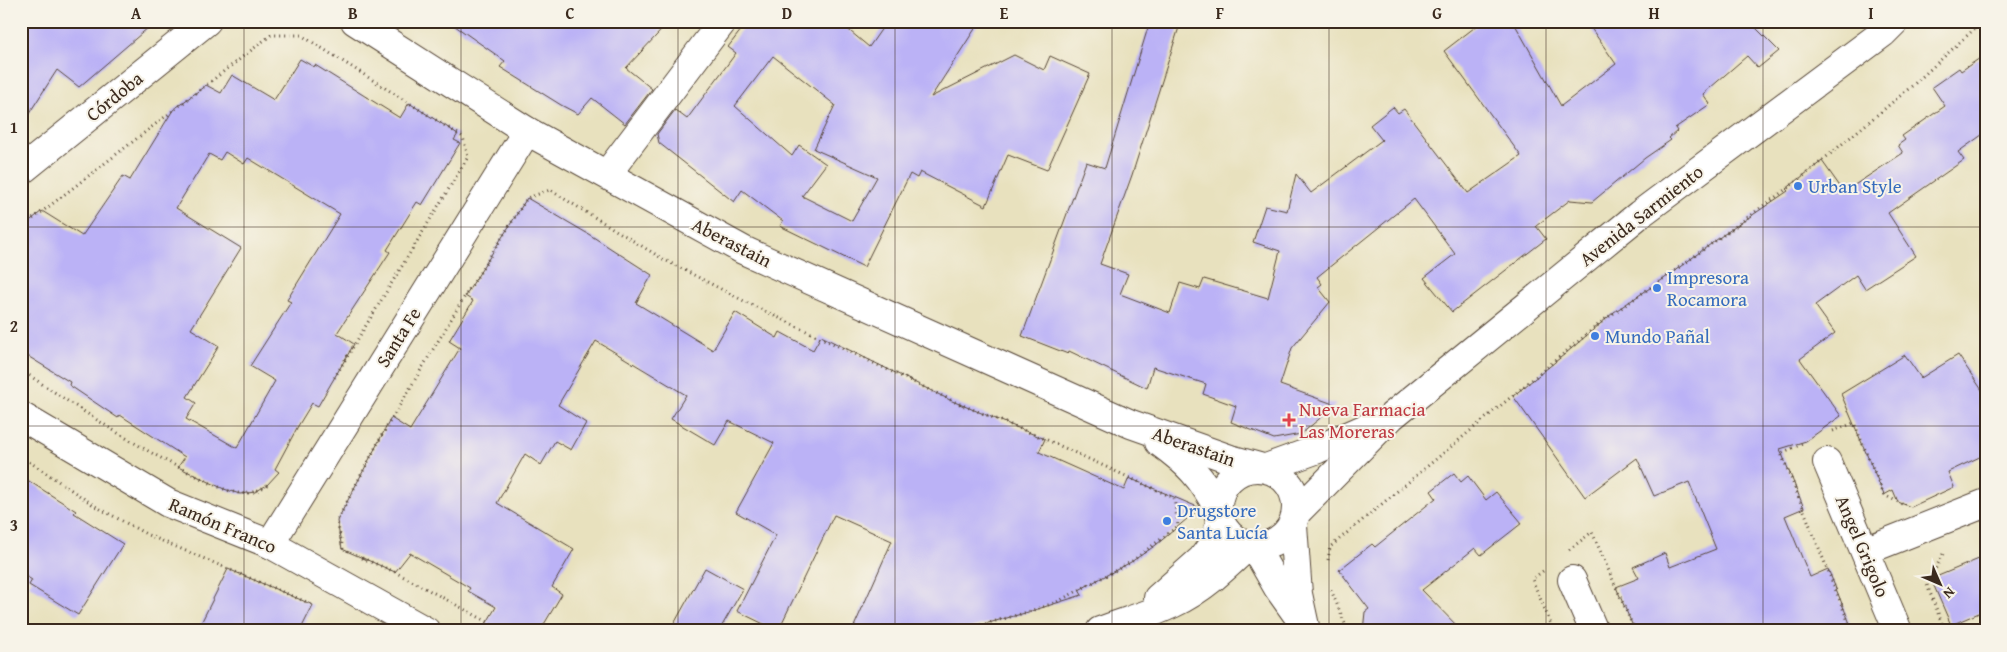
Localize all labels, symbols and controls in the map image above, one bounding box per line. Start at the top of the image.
text: A [131,1,142,25]
text: B [348,1,358,25]
text: C [565,1,575,25]
text: D [782,1,792,25]
text: E [1000,1,1009,25]
text: F [1216,1,1224,25]
text: G [1432,1,1442,25]
text: H [1648,1,1660,25]
text: I [1868,1,1874,25]
street label: Córdoba [79,64,149,128]
text: 1 [10,115,18,139]
street label: Avenida Sarmiento [1573,158,1709,272]
place label: Urban Style [1808,172,1902,200]
marker: Urban Style [1792,180,1804,192]
street label: Aberastain [687,210,777,274]
place label: Impresora Rocamora [1667,263,1749,313]
marker: Impresora Rocamora [1651,282,1663,294]
street label: Santa Fe [369,301,427,373]
text: 2 [10,314,18,338]
place label: Mundo Pañal [1605,322,1710,350]
marker: Mundo Pañal [1589,330,1601,342]
place label: Nueva Farmacia Las Moreras [1299,395,1425,445]
marker: Nueva Farmacia Las Moreras [1283,414,1295,426]
street label: Aberastain [1149,419,1240,473]
street label: Ramón Franco [165,490,281,560]
street label: Angel Grigolo [1829,491,1897,601]
place label: Drugstore Santa Lucía [1177,496,1268,546]
text: 3 [10,513,18,537]
marker: Drugstore Santa Lucía [1161,515,1173,527]
north arrow [1914,560,1964,610]
text: N [1938,583,1960,604]

